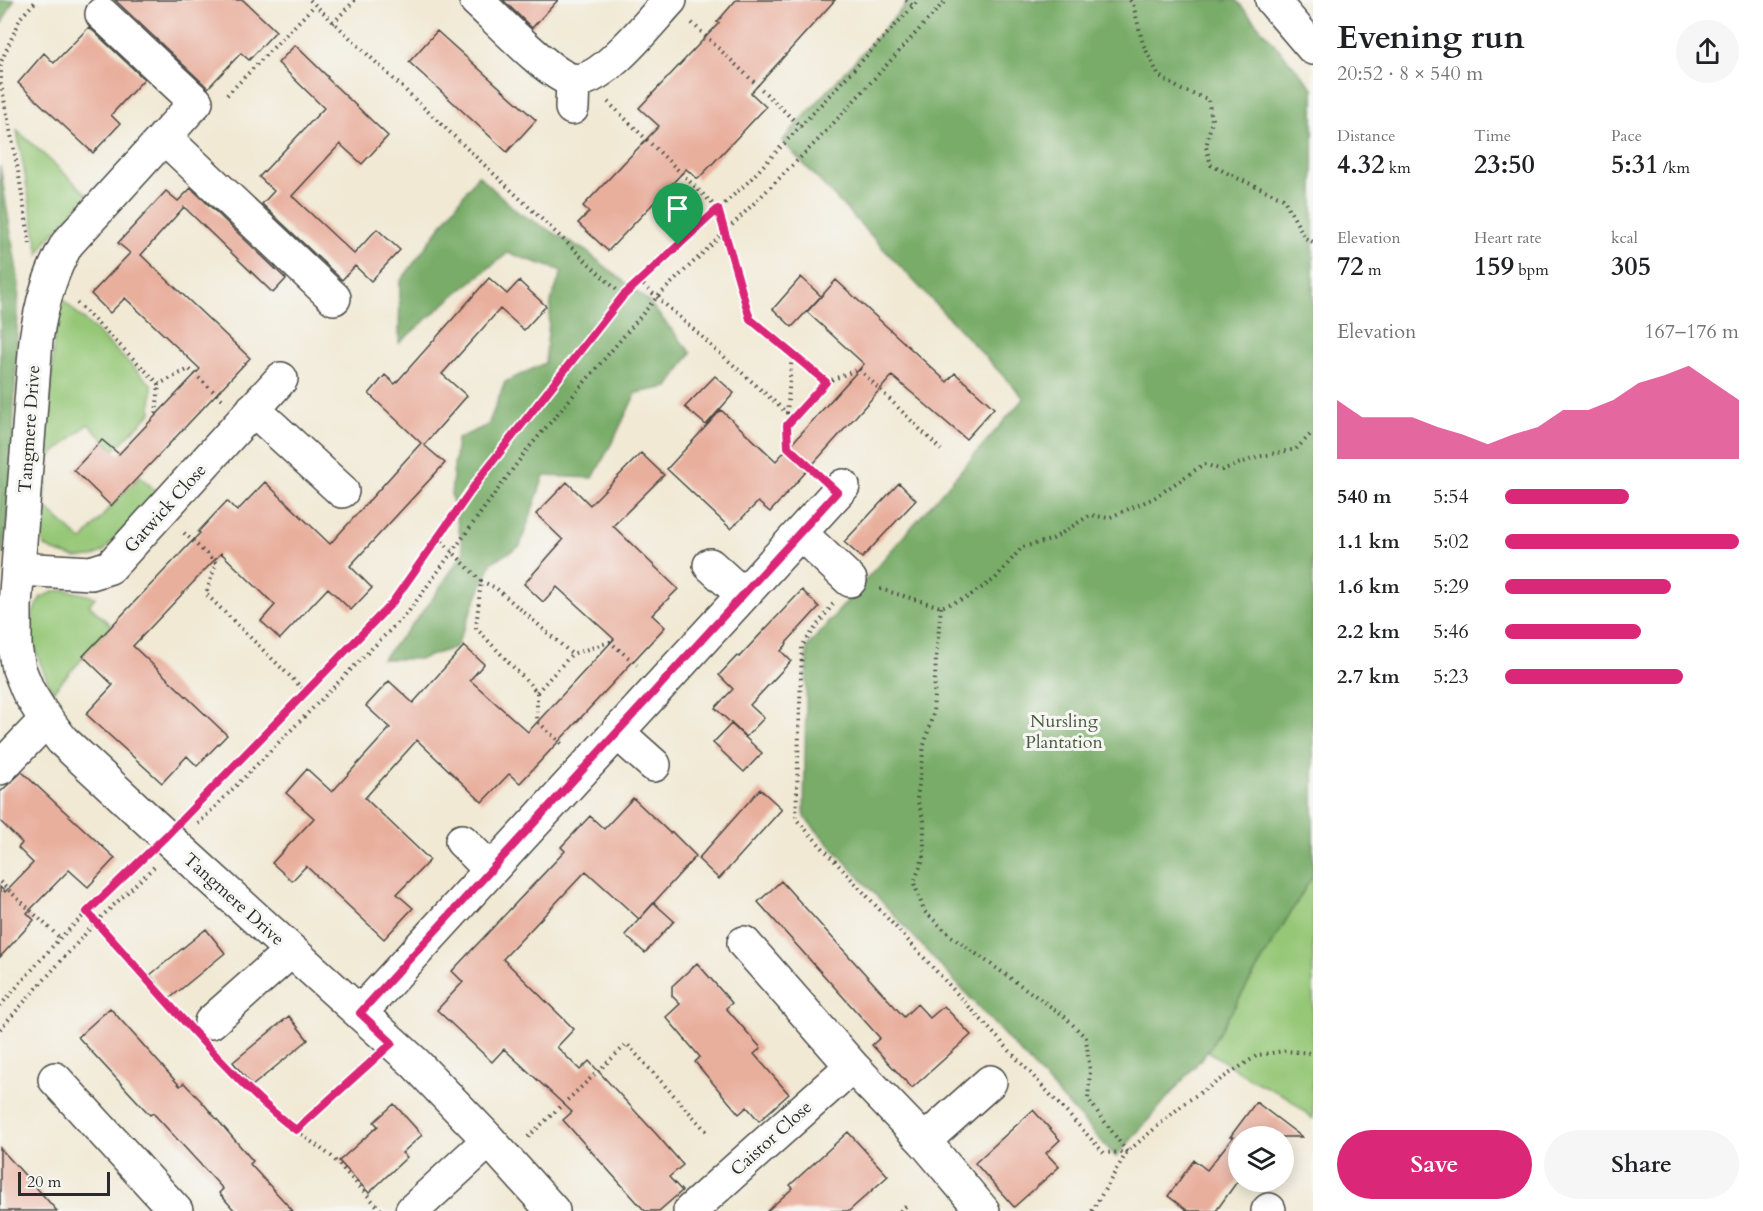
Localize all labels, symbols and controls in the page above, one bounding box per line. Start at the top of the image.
text: Evening run [1337,15,1525,60]
button: share [1676,20,1739,83]
text: 20:52 · 8 × 540 m [1337,60,1483,87]
text: Distance [1337,125,1395,147]
text: Time [1474,125,1511,147]
text: Pace [1611,125,1642,147]
text: 4.32 [1337,147,1385,182]
text: 23:50 [1474,147,1535,182]
text: 5:31 [1611,147,1659,182]
text: km [1385,157,1411,179]
text: /km [1659,157,1690,179]
pin [652,183,703,245]
icon: arrive [661,192,694,225]
text: Elevation [1337,227,1401,249]
text: Heart rate [1474,227,1542,249]
text: kcal [1611,227,1638,249]
text: 72 [1337,249,1364,284]
text: 159 [1474,249,1514,284]
text: 305 [1611,249,1651,284]
text: m [1364,259,1381,281]
text: bpm [1514,259,1549,281]
text: Elevation [1337,318,1416,345]
text: 167–176 m [1644,318,1739,345]
street label: Tangmere Drive [13,364,46,494]
street label: Gatwick Close [119,458,212,558]
text: 540 m [1337,483,1392,510]
text: 5:54 [1433,483,1469,510]
text: 1.1 km [1337,528,1400,555]
text: 5:02 [1433,528,1469,555]
text: 1.6 km [1337,573,1400,600]
text: 5:29 [1433,573,1469,600]
text: 2.2 km [1337,618,1400,645]
text: 5:46 [1433,618,1469,645]
text: 2.7 km [1337,663,1400,690]
text: 5:23 [1433,663,1469,690]
park label: Nursling Plantation [1025,709,1103,755]
street label: Tangmere Drive [178,847,290,951]
street label: Caistor Close [725,1095,817,1182]
map controls [1228,1126,1294,1192]
button: layers [1228,1126,1294,1192]
button: Save [1337,1130,1532,1199]
button: Share [1544,1130,1739,1199]
scale bar [18,1169,110,1196]
text: 20 m [27,1171,61,1193]

